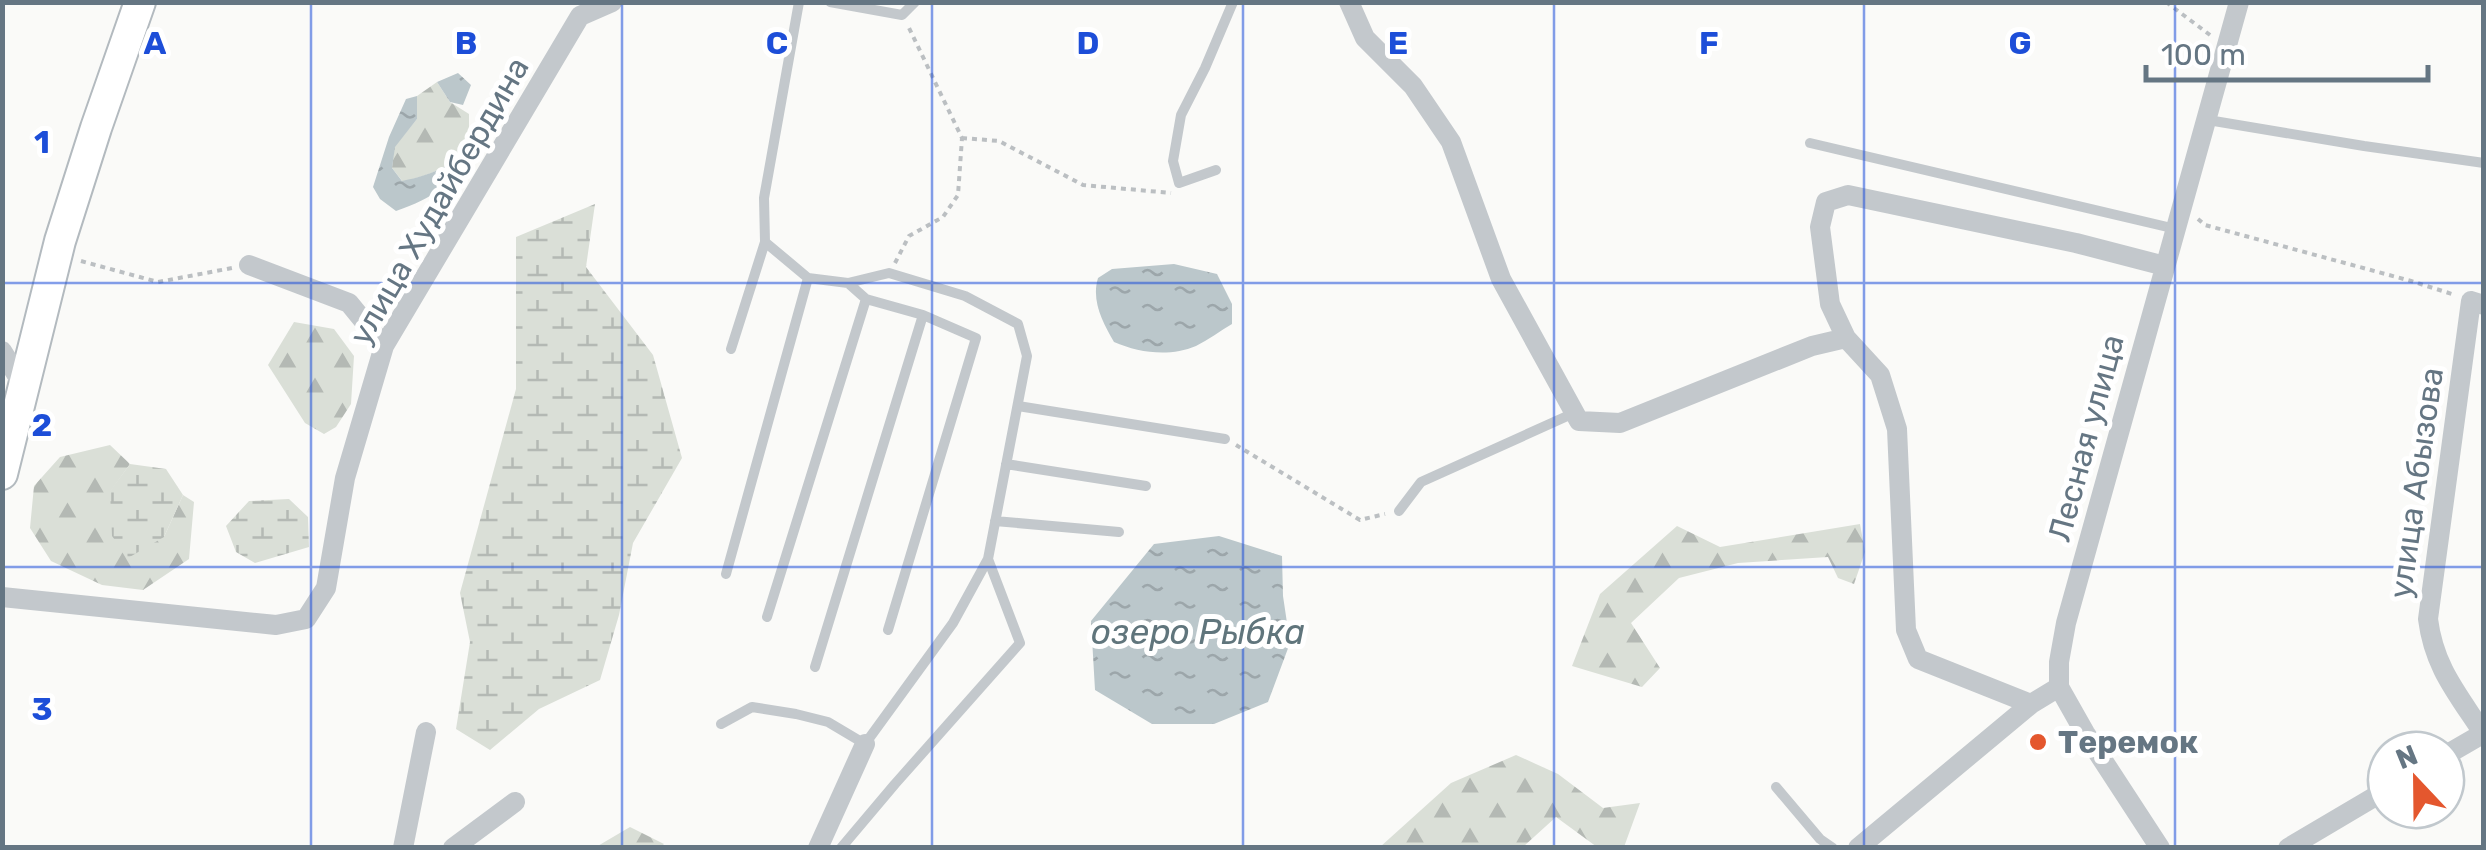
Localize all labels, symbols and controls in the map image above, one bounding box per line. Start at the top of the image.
scale bar [2146,20,2428,82]
text: A [144,24,167,62]
text: B [455,24,477,62]
text: C [766,24,788,62]
text: D [1077,24,1099,62]
text: E [1388,24,1408,62]
text: F [1699,24,1719,62]
text: G [2008,24,2032,62]
text: 100 m [2161,37,2246,73]
street label: улица Худайбердина [341,51,537,351]
text: 1 [34,123,50,161]
street label: Лесная улица [2040,330,2132,546]
street label: улица Абызова [2381,365,2451,601]
text: 2 [32,406,52,444]
water label: озеро Рыбка [1091,611,1305,653]
text: 3 [31,690,53,728]
place label: Теремок [2058,723,2198,761]
north arrow [2366,730,2466,830]
marker: Теремок [2027,731,2049,753]
text: N [2391,738,2422,776]

